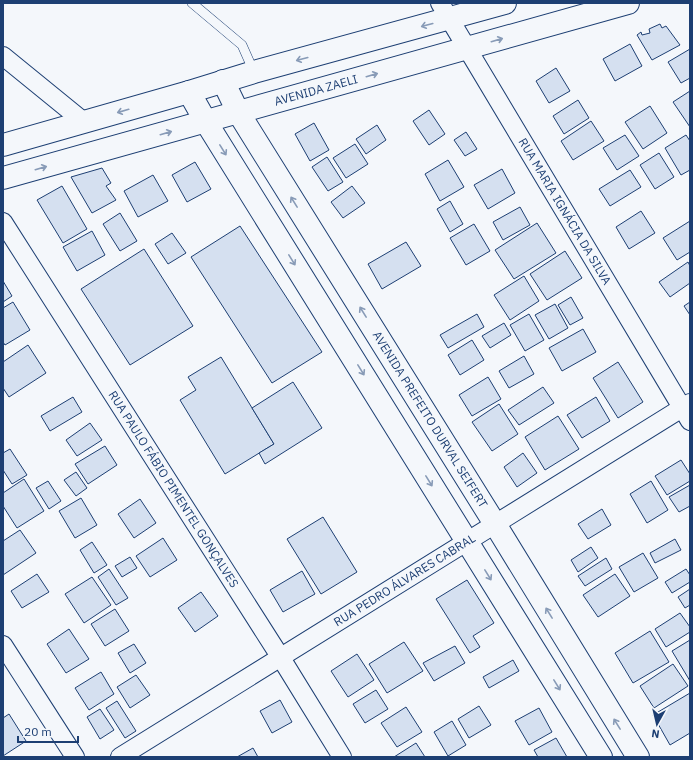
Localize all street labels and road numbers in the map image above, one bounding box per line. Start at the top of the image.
street label: AVENIDA ZAELI [273,71,359,109]
street label: RUA MARIA IGNÁCIA DA SILVA [515,135,615,288]
street label: AVENIDA PREFEITO DURVAL SEIFERT [370,328,491,511]
street label: RUA PAULO FÁBIO PIMENTEL GONÇALVES [106,388,242,590]
street label: RUA PEDRO ÁLVARES CABRAL [331,530,478,629]

